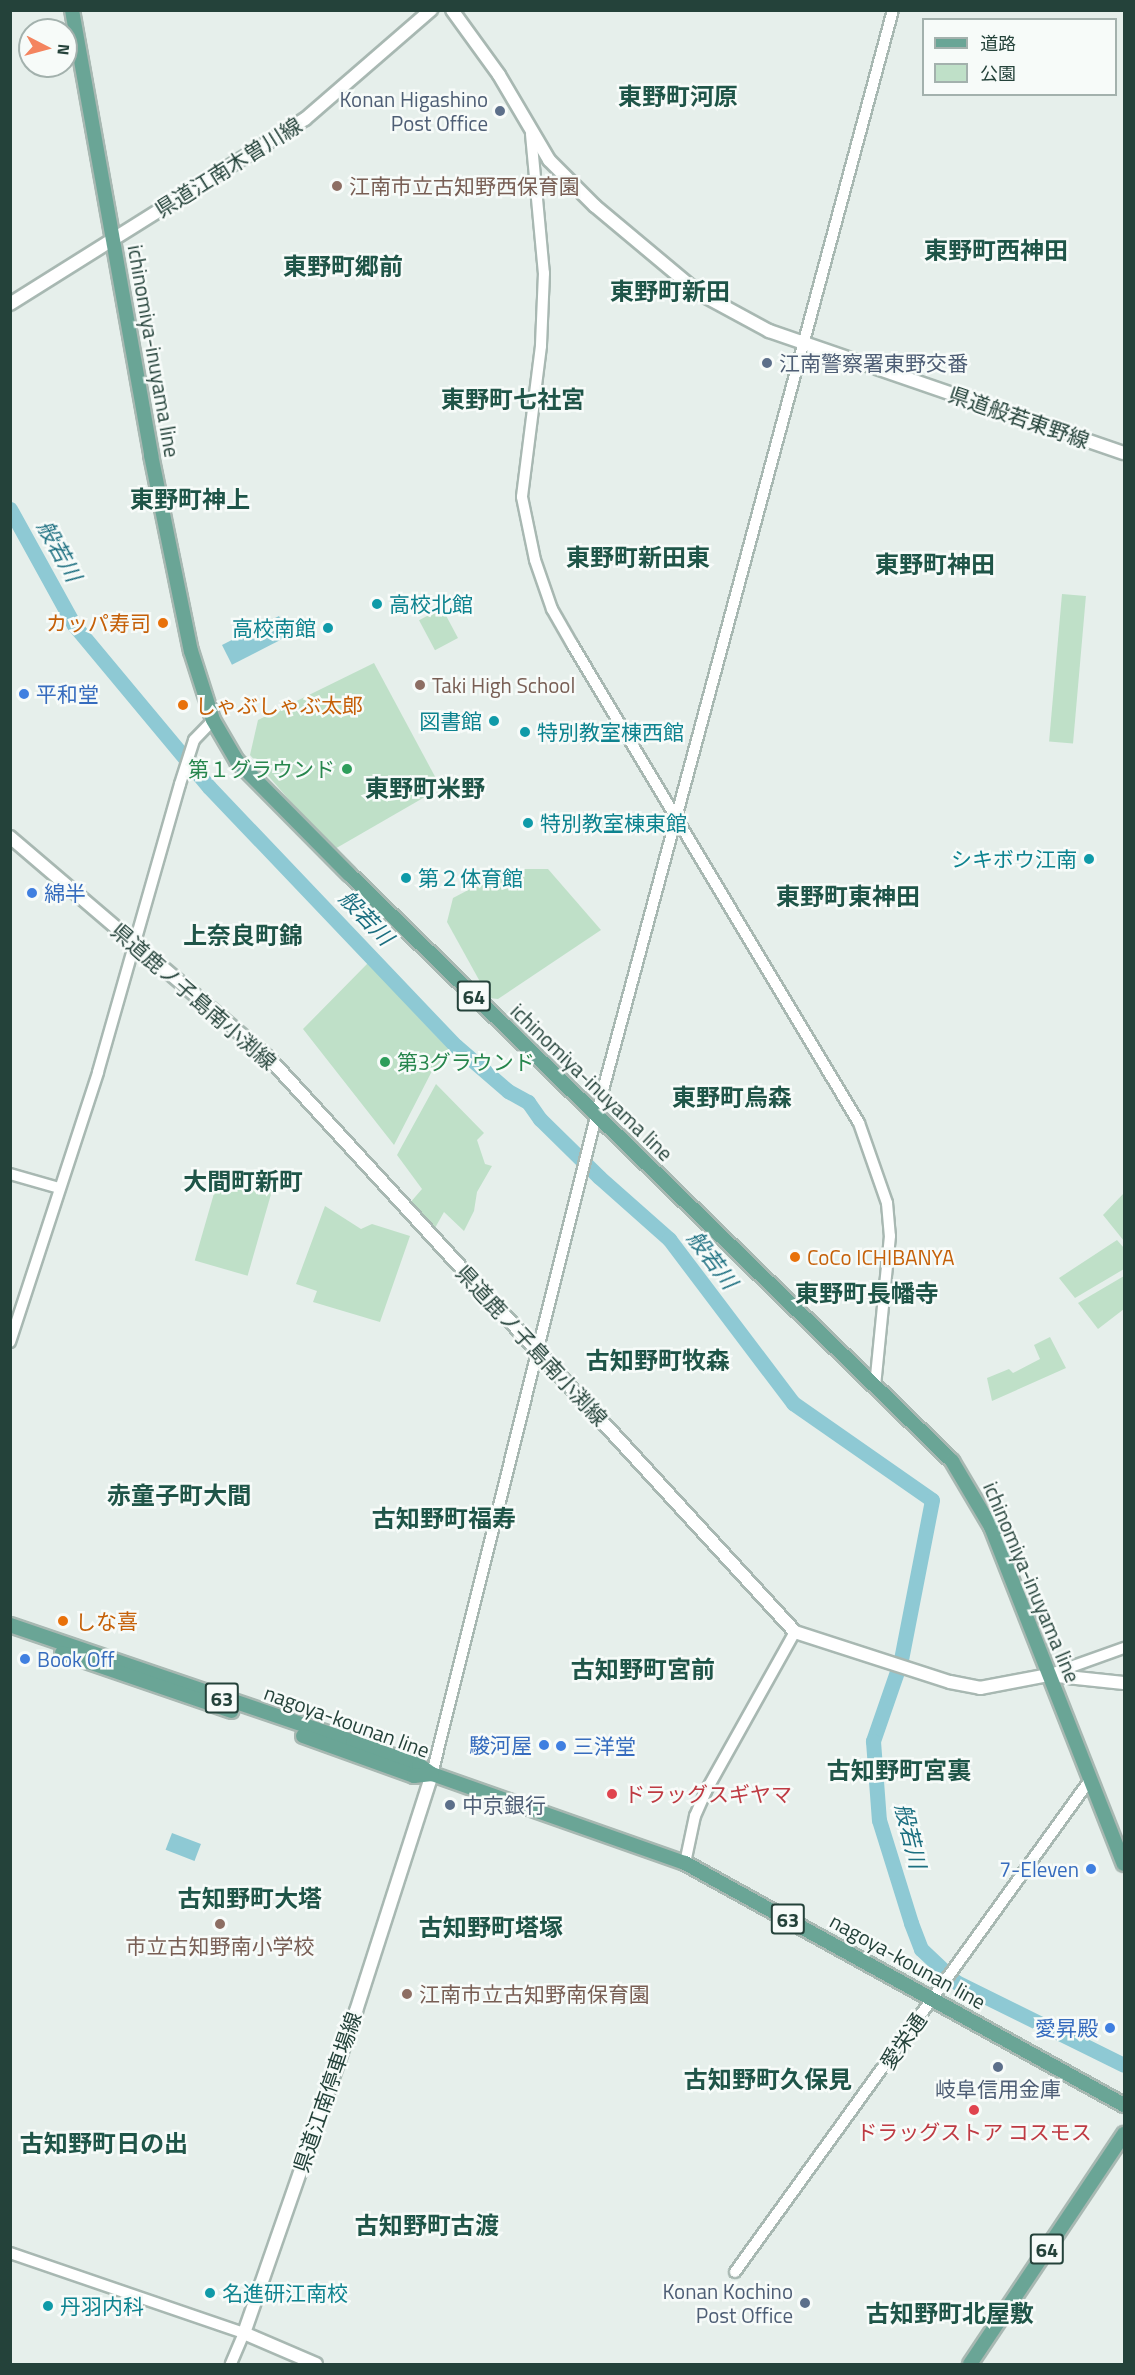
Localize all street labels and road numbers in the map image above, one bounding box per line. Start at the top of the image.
street label: 県道江南木曽川線 [150,112,306,222]
street label: ichinomiya-inuyama line [123,243,185,459]
street label: 県道般若東野線 [945,381,1093,453]
street label: 県道鹿ノ子島南小渕線 [106,918,282,1074]
road number: 64 [456,979,492,1013]
street label: ichinomiya-inuyama line [506,998,678,1166]
street label: 県道鹿ノ子島南小渕線 [451,1260,613,1430]
street label: ichinomiya-inuyama line [978,1478,1086,1686]
street label: nagoya-kounan line [261,1679,433,1763]
road number: 63 [204,1681,240,1715]
road number: 63 [770,1902,806,1936]
street label: nagoya-kounan line [826,1908,990,2014]
street label: 県道江南停車場線 [288,2008,366,2176]
street label: 愛栄通 [875,2008,931,2074]
road number: 64 [1029,2232,1065,2266]

